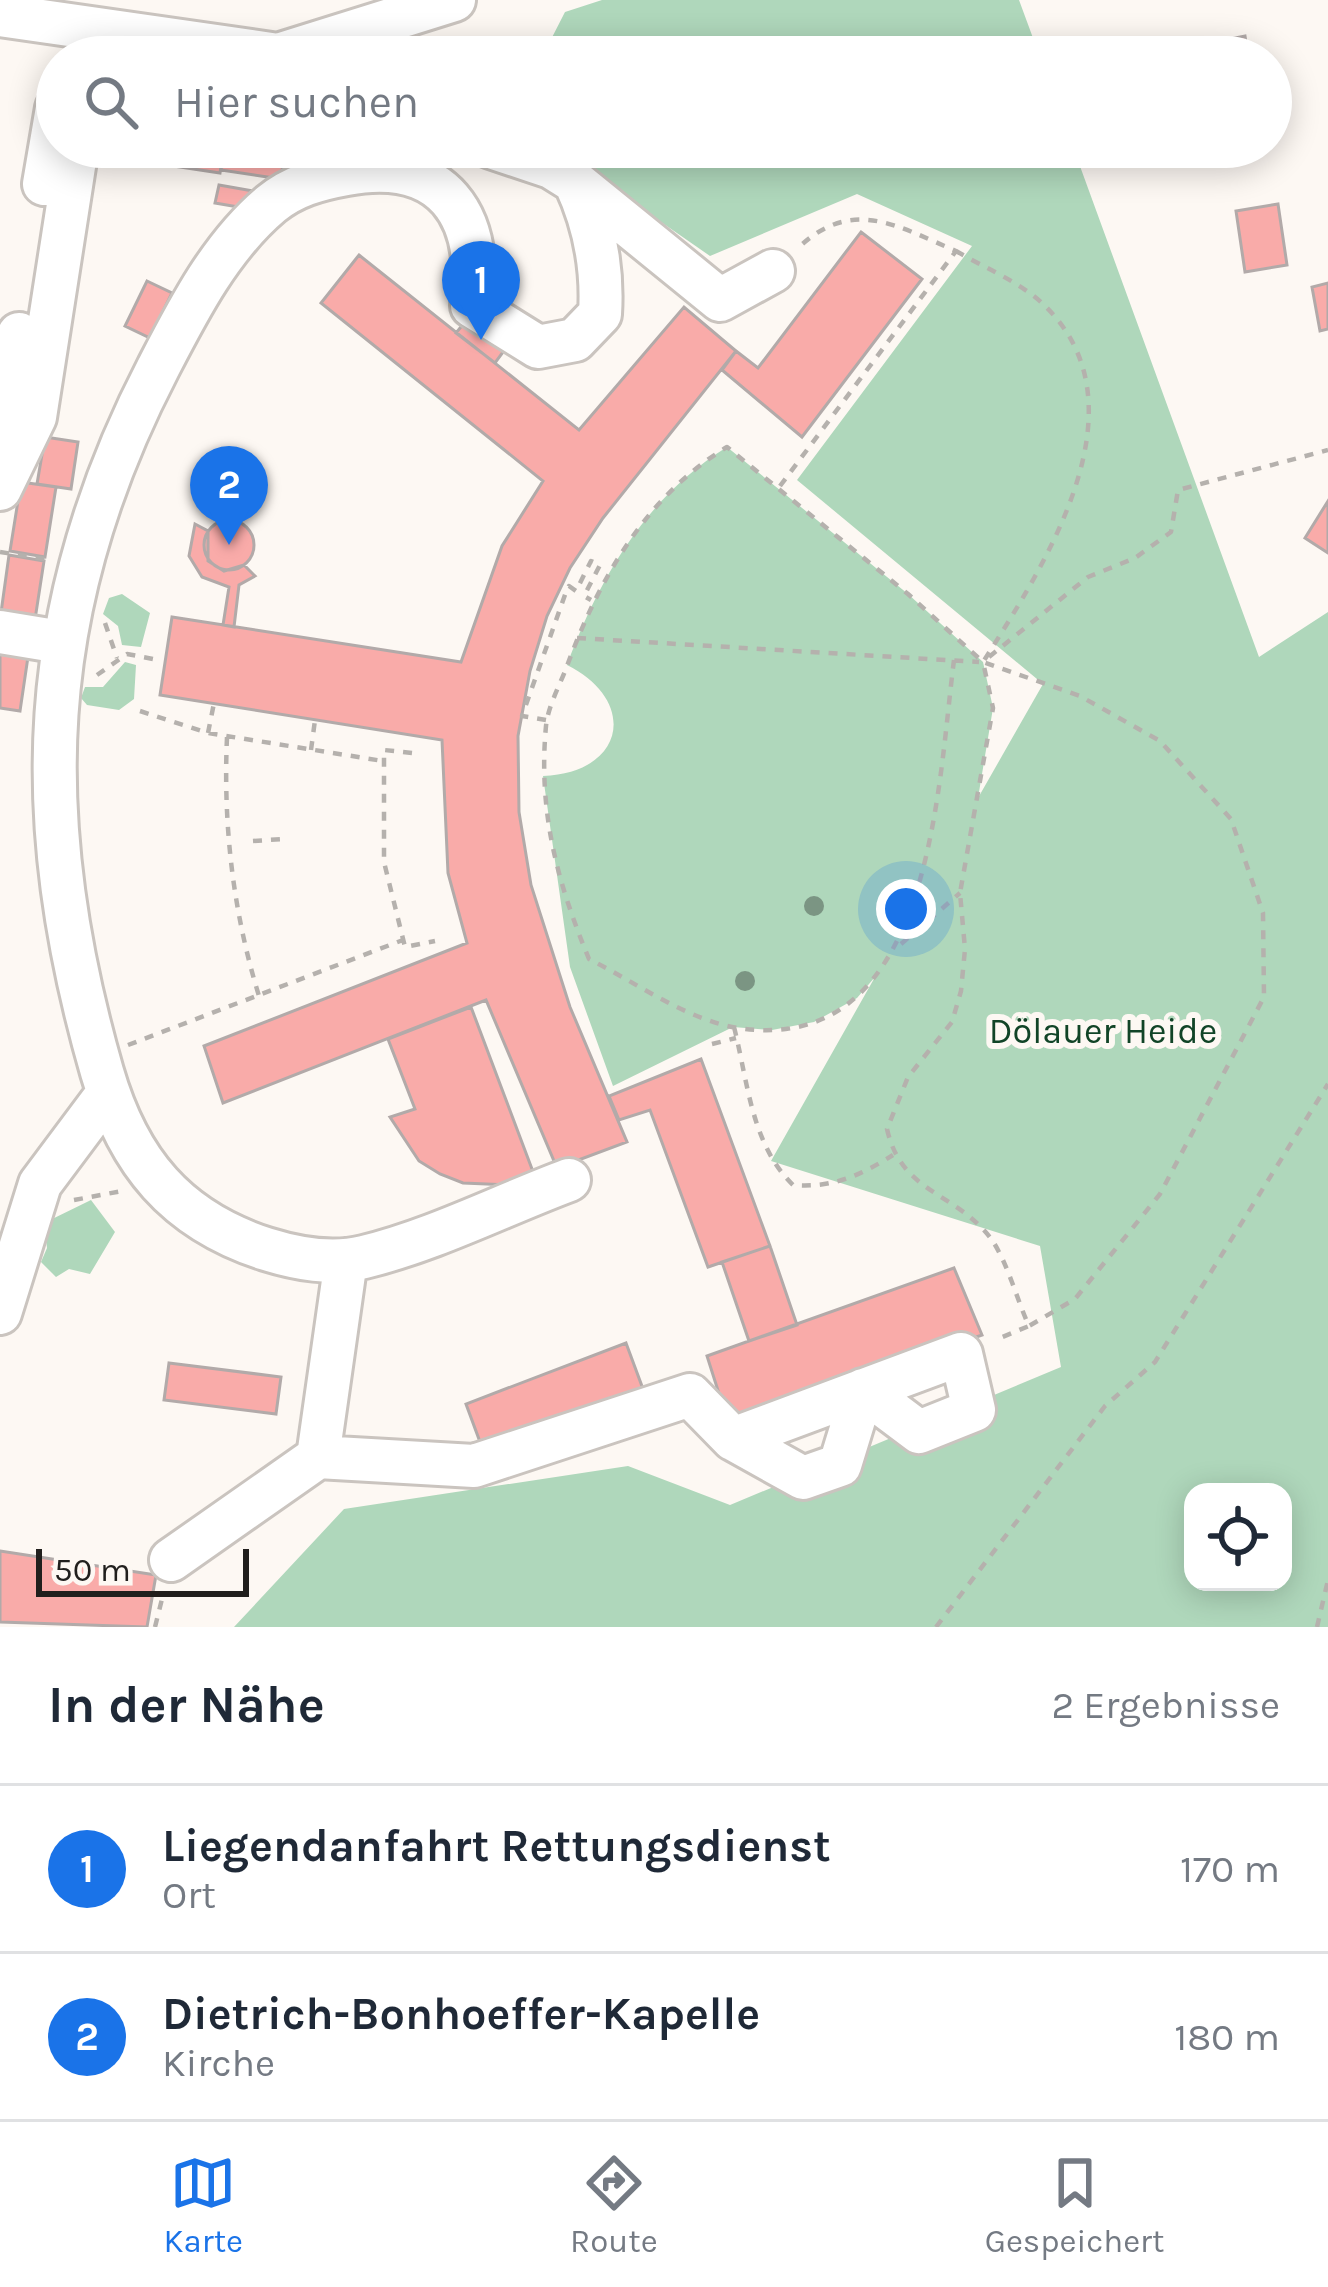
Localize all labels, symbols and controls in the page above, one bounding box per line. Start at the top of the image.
search box [36,36,1292,168]
icon: search [78,69,144,135]
text: Hier suchen [174,76,419,128]
pin: 1 [442,241,520,340]
pin: 2 [190,446,268,545]
your location [876,879,936,939]
park label: Dölauer Heide [989,1010,1217,1052]
map controls [1184,1483,1292,1591]
button: locate [1184,1483,1292,1591]
scale bar [36,1543,249,1596]
text: 50 m [54,1551,131,1589]
text: In der Nähe [48,1675,325,1735]
text: 2 Ergebnisse [1051,1682,1280,1728]
text: Liegendanfahrt Rettungsdienst [162,1820,831,1872]
text: 1 [80,1846,94,1892]
text: 170 m [1180,1846,1280,1892]
text: Ort [162,1872,216,1918]
text: Dietrich-Bonhoeffer-Kapelle [162,1988,760,2040]
text: 2 [75,2014,99,2060]
text: 180 m [1174,2014,1280,2060]
text: Kirche [162,2040,275,2086]
tab: Karte [164,2150,243,2260]
tab: Route [570,2150,658,2260]
tab: Gespeichert [985,2150,1164,2260]

